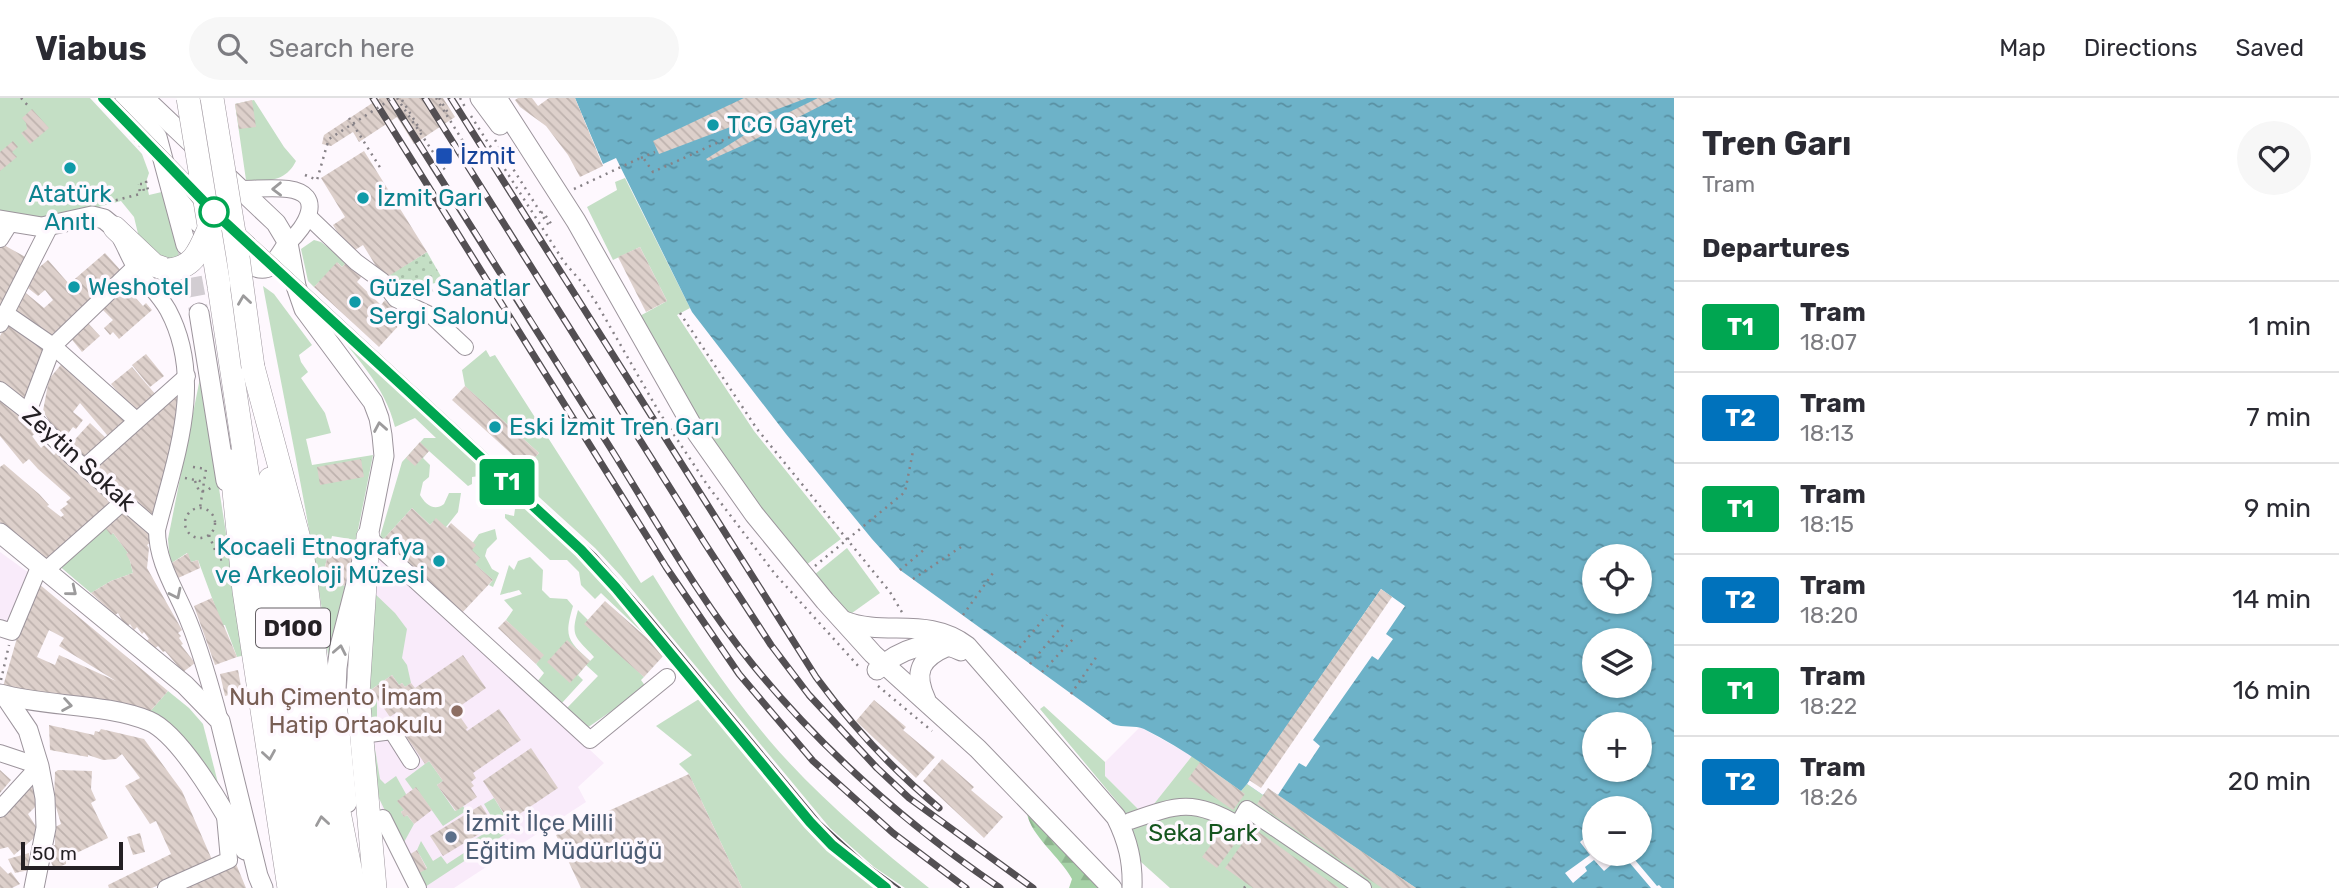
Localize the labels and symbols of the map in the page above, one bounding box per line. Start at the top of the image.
place label: TCG Gayret [727,111,853,139]
marker: TCG Gayret [705,117,721,133]
place label: İzmit [460,142,515,170]
marker: İzmit [434,146,454,166]
marker: Atatürk Anıtı [62,160,78,176]
place label: Atatürk Anıtı [28,180,112,236]
one-way arrow [272,182,283,197]
place label: İzmit Garı [377,184,483,212]
marker: İzmit Garı [355,190,371,206]
unlabelled marker [199,197,229,227]
place label: Weshotel [88,273,189,301]
place label: Güzel Sanatlar Sergi Salonu [369,274,530,330]
marker: Weshotel [66,279,82,295]
one-way arrow [236,294,251,306]
marker: Güzel Sanatlar Sergi Salonu [347,294,363,310]
street label: Zeytin Sokak [17,401,142,517]
place label: Eski İzmit Tren Garı [509,413,720,441]
marker: Eski İzmit Tren Garı [487,419,503,435]
one-way arrow [374,421,389,433]
line badge: T1 [476,459,538,505]
place label: Kocaeli Etnografya ve Arkeoloji Müzesi [215,533,425,589]
marker: Kocaeli Etnografya ve Arkeoloji Müzesi [431,553,447,569]
one-way arrow [65,583,77,596]
one-way arrow [168,587,182,599]
road number: D100 [256,608,330,648]
one-way arrow [332,644,347,656]
place label: Nuh Çimento İmam Hatip Ortaokulu [229,683,443,739]
one-way arrow [61,697,73,712]
marker: Nuh Çimento İmam Hatip Ortaokulu [449,703,465,719]
one-way arrow [261,749,276,761]
place label: İzmit İlçe Milli Eğitim Müdürlüğü [465,809,662,865]
one-way arrow [315,815,330,826]
park label: Seka Park [1148,819,1258,847]
marker: İzmit İlçe Milli Eğitim Müdürlüğü [443,829,459,845]
scale bar [21,839,122,871]

